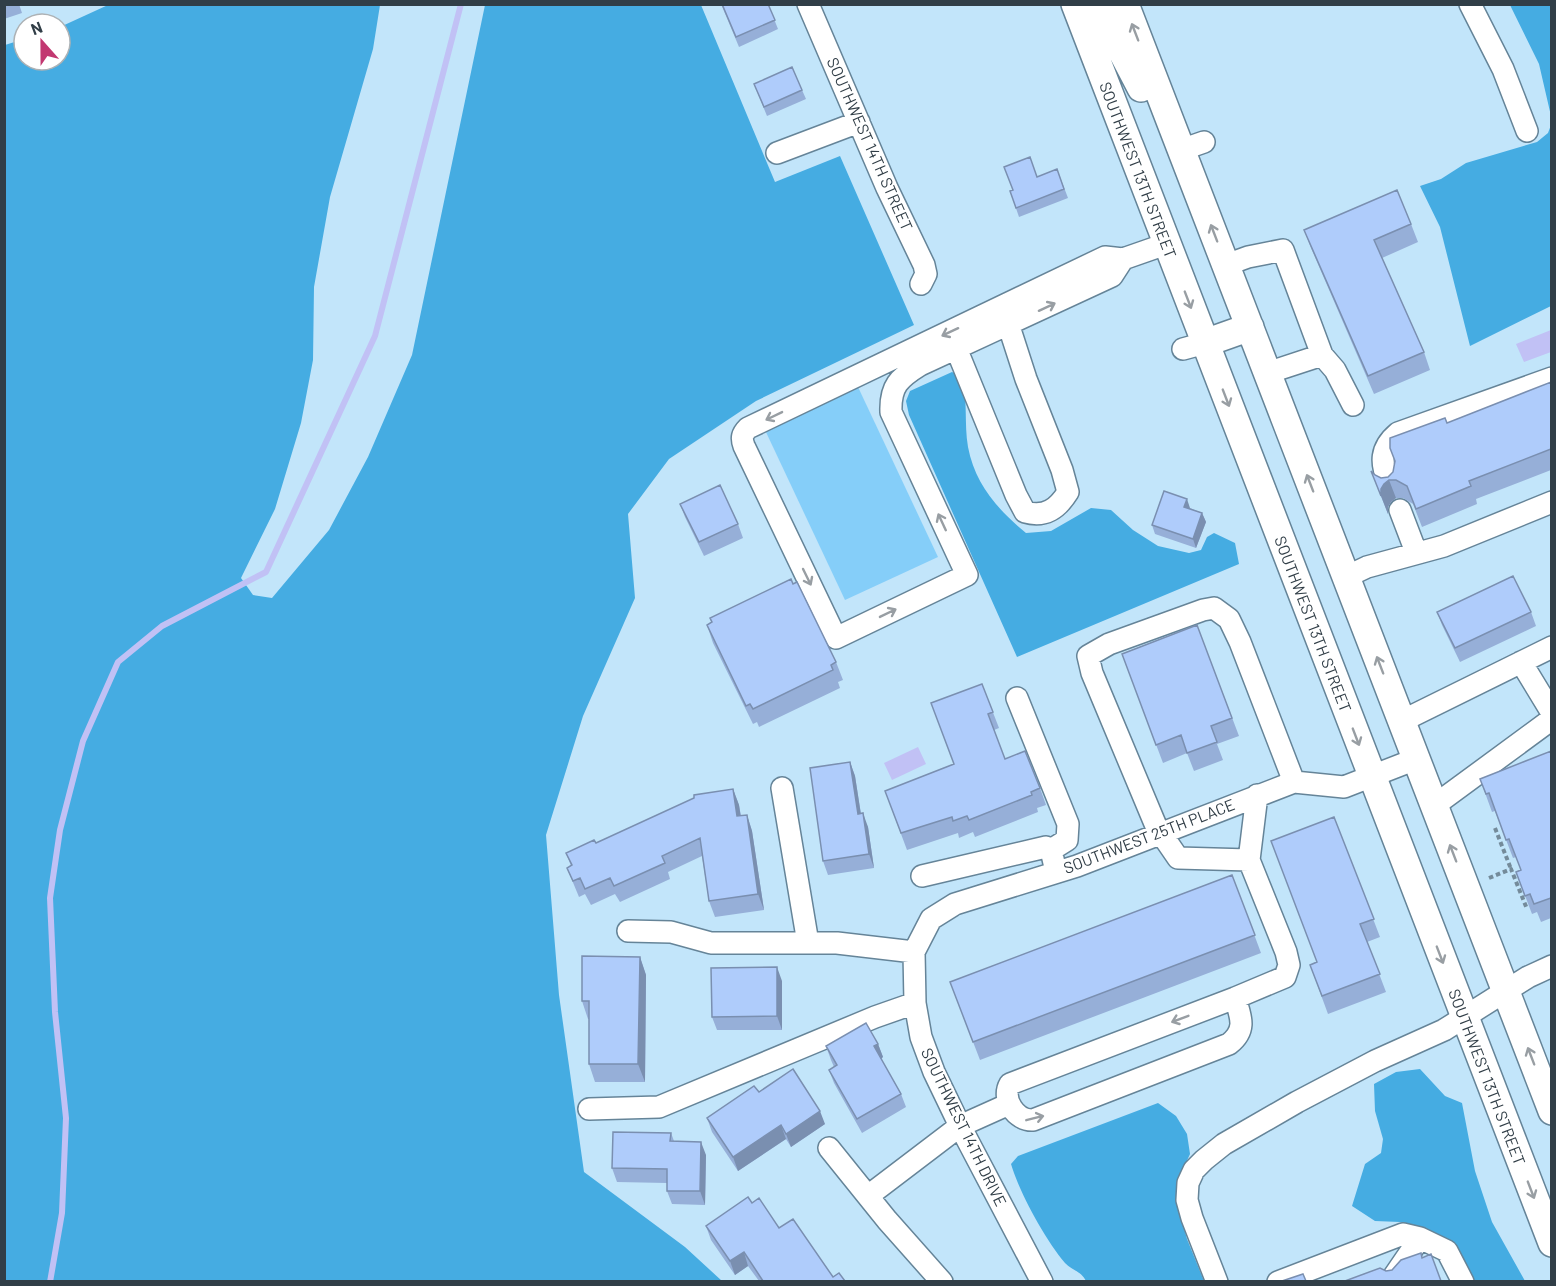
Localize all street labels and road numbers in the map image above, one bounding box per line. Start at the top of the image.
street label: SOUTHWEST 14TH STREET [824,54,917,233]
street label: SOUTHWEST 13TH STREET [1096,79,1181,261]
street label: SOUTHWEST 13TH STREET [1271,533,1356,715]
street label: SOUTHWEST 25TH PLACE [1061,794,1237,877]
street label: SOUTHWEST 13TH STREET [1445,986,1530,1168]
street label: SOUTHWEST 14TH DRIVE [918,1044,1011,1209]

